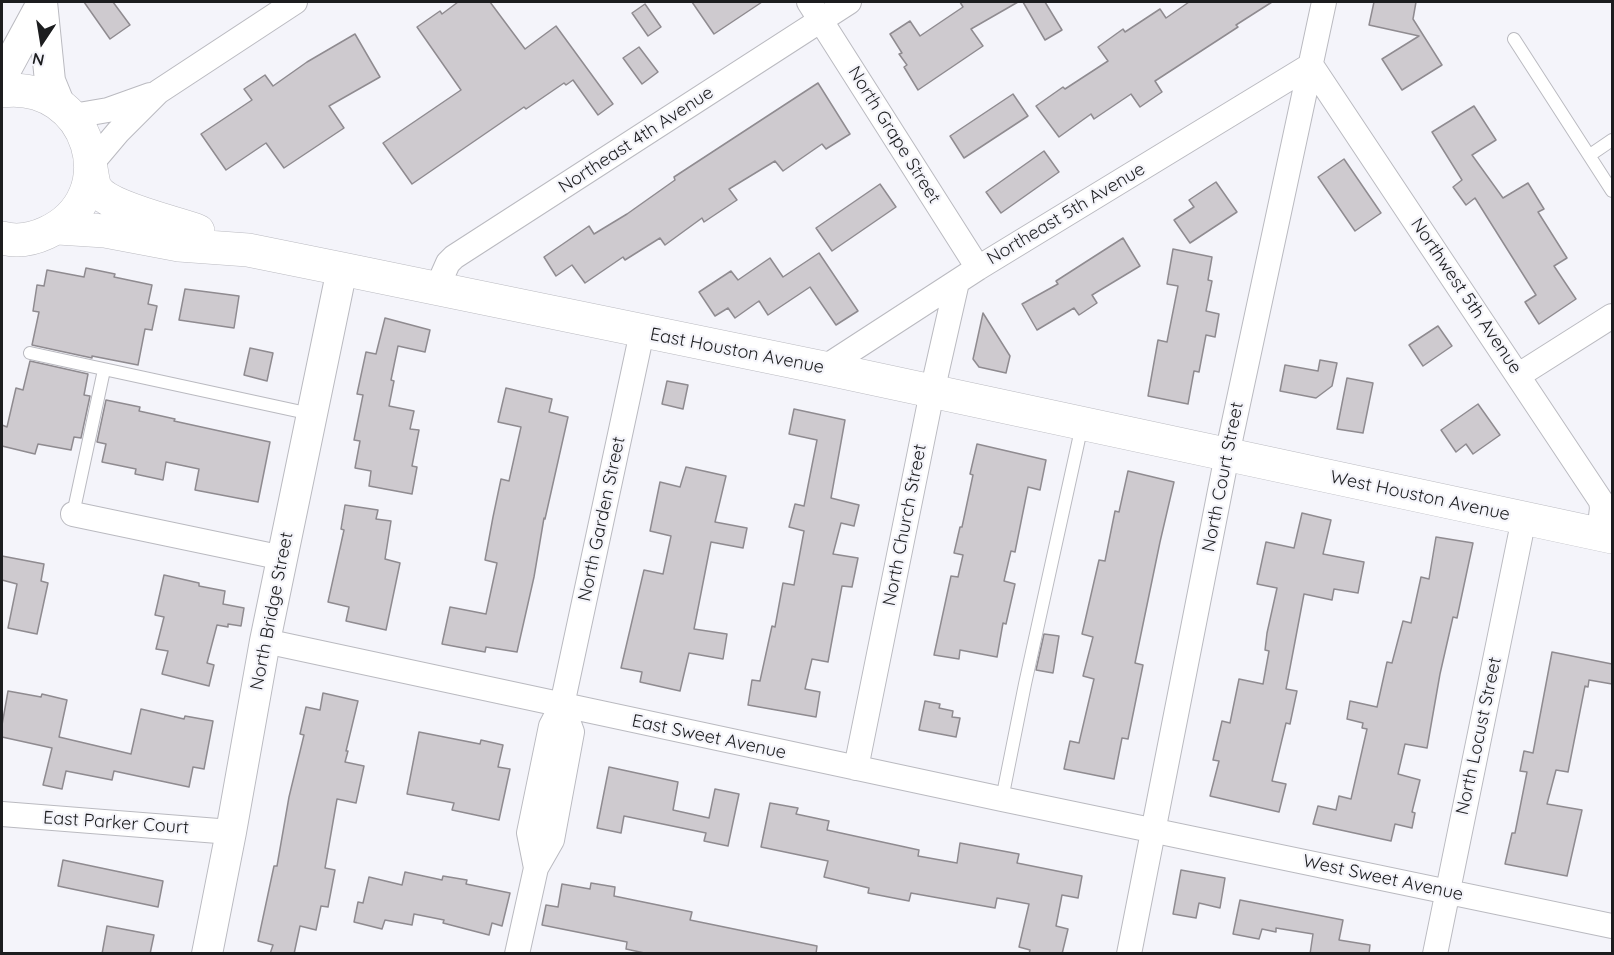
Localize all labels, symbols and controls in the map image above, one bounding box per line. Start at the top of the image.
north arrow [12,12,72,72]
text: N [30,49,46,71]
street label: North Grape Street [843,63,945,207]
street label: Northeast 4th Avenue [555,82,717,198]
street label: Northeast 5th Avenue [983,158,1149,270]
street label: Northwest 5th Avenue [1406,214,1526,378]
street label: East Houston Avenue [648,324,826,378]
street label: North Court Street [1198,400,1248,554]
street label: North Garden Street [574,435,630,603]
street label: North Church Street [879,442,931,608]
street label: West Houston Avenue [1328,466,1512,526]
street label: North Bridge Street [246,530,298,692]
street label: North Locust Street [1452,655,1506,817]
street label: East Sweet Avenue [630,710,788,764]
street label: East Parker Court [42,807,190,839]
street label: West Sweet Avenue [1301,850,1465,906]

